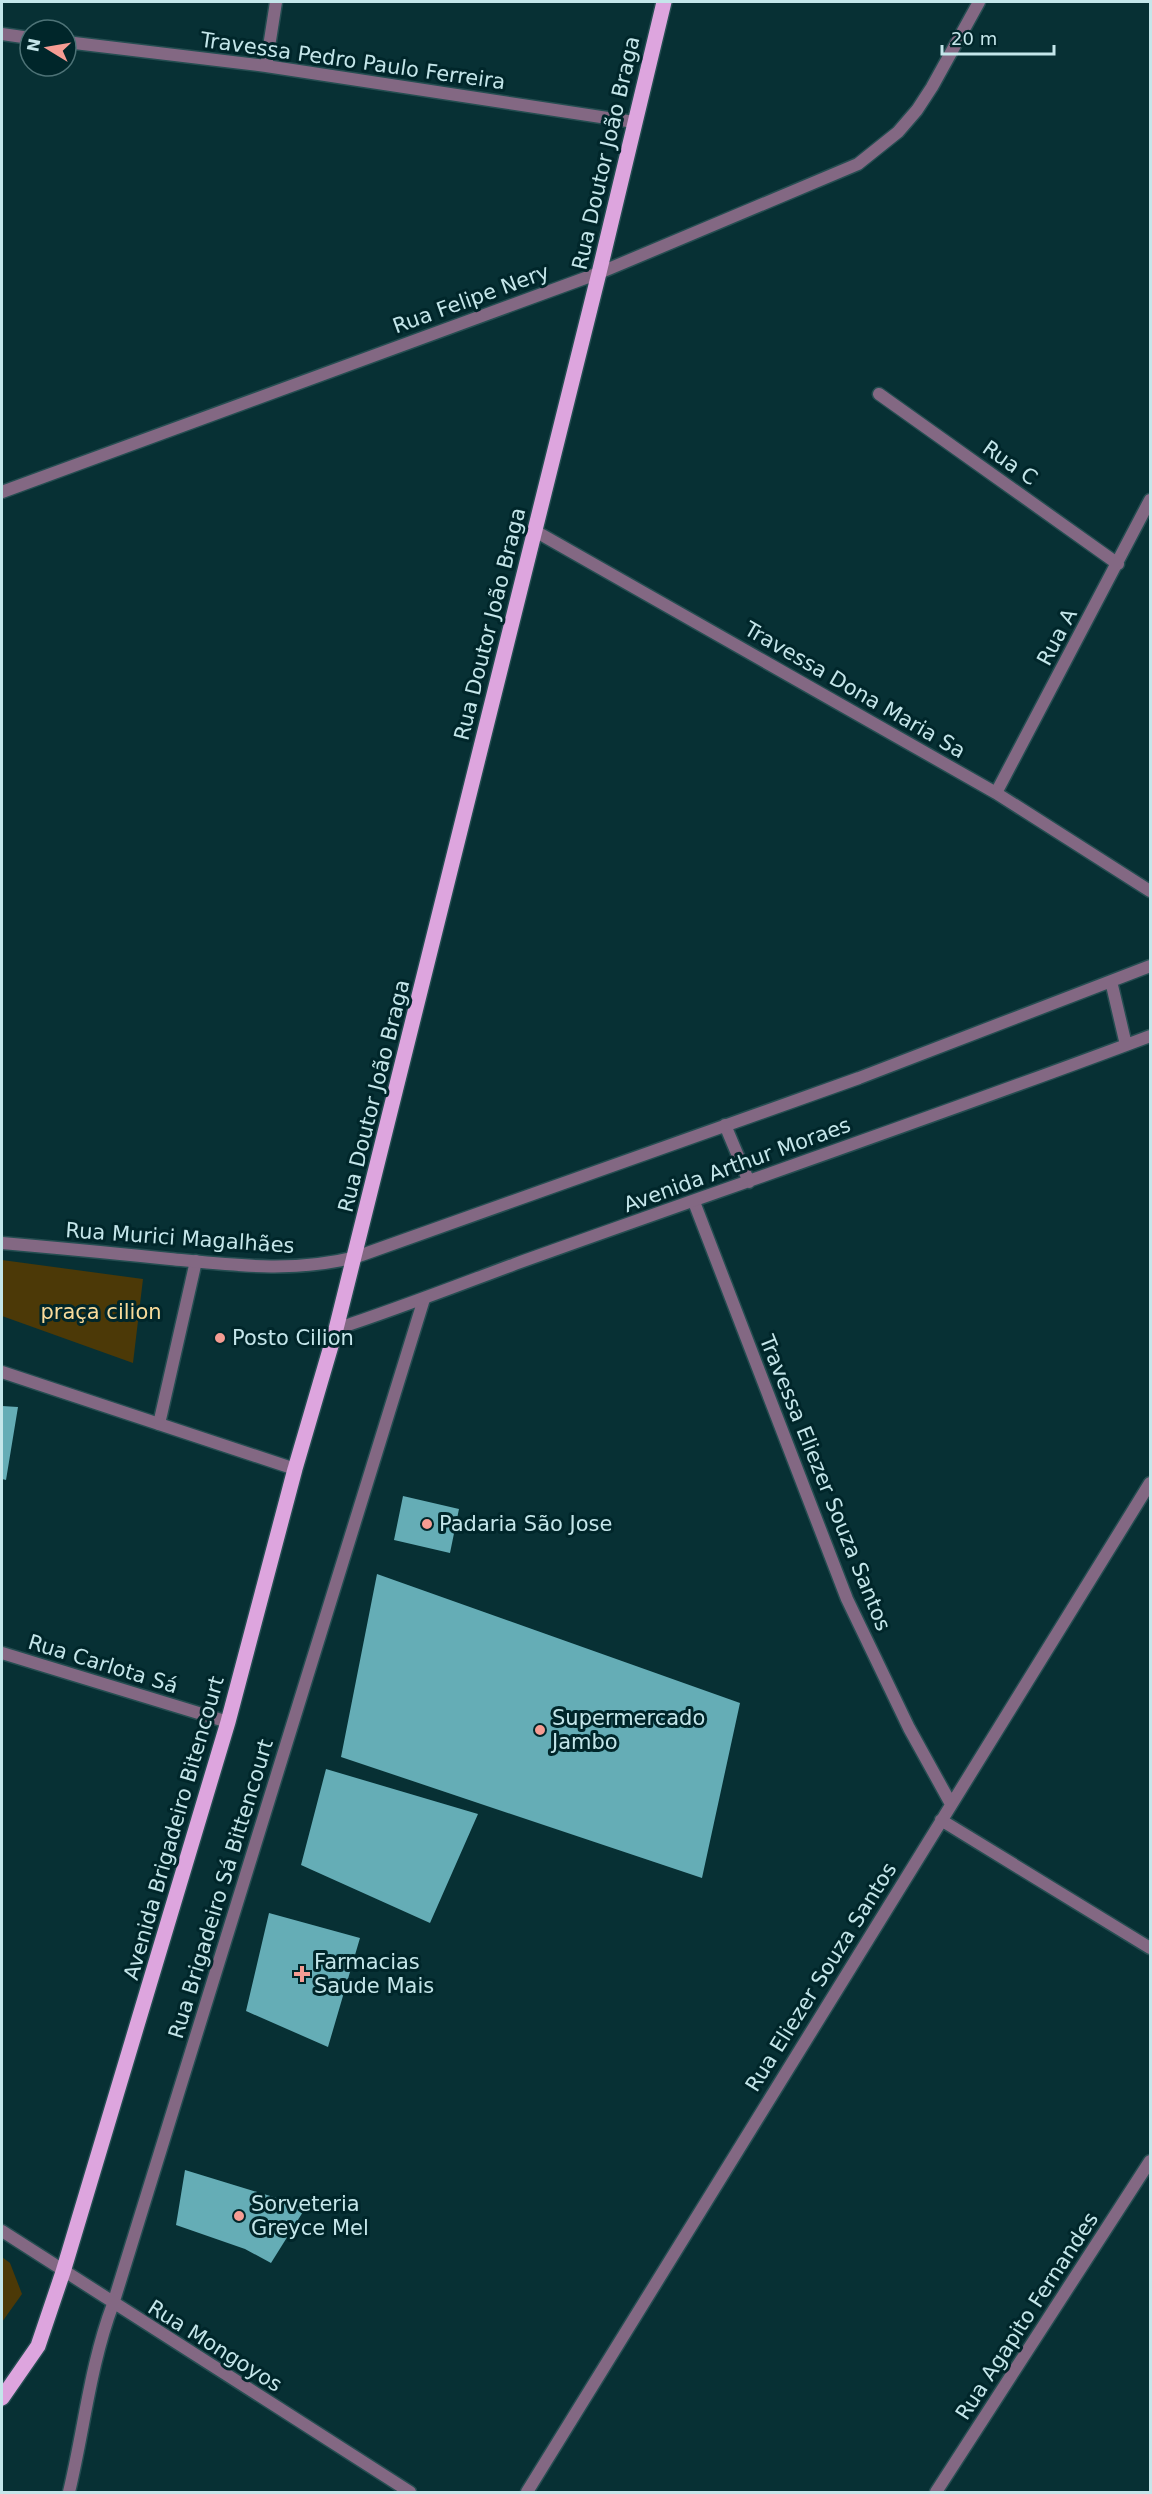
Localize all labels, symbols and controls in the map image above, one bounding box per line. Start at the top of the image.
north arrow [18,18,78,78]
scale bar [942,18,1054,56]
street label: Travessa Pedro Paulo Ferreira [198,28,507,94]
text: 20 m [951,28,997,49]
street label: Rua Doutor João Braga [567,34,645,272]
text: N [23,37,44,54]
street label: Rua Felipe Nery [390,260,552,338]
street label: Rua C [978,436,1042,490]
street label: Rua Doutor João Braga [449,505,531,743]
street label: Rua A [1032,604,1082,670]
street label: Travessa Dona Maria Sa [739,616,970,763]
street label: Rua Doutor João Braga [333,977,415,1215]
street label: Avenida Arthur Moraes [620,1113,854,1217]
street label: Rua Murici Magalhães [65,1218,295,1258]
park label: praça cilion [40,1300,162,1324]
place label: Posto Cilion [232,1326,354,1350]
marker: Posto Cilion [213,1331,227,1345]
street label: Travessa Eliezer Souza Santos [754,1331,895,1634]
place label: Padaria São Jose [439,1512,612,1536]
marker: Padaria São Jose [420,1517,434,1531]
street label: Rua Carlota Sá [25,1630,181,1698]
street label: Avenida Brigadeiro Bitencourt [119,1673,229,1983]
place label: Supermercado Jambo [550,1706,705,1754]
marker: Supermercado Jambo [533,1723,547,1737]
street label: Rua Brigadeiro Sá Bittencourt [164,1736,278,2042]
street label: Rua Eliezer Souza Santos [741,1858,901,2096]
place label: Farmacias Saude Mais [314,1950,434,1998]
marker: Farmacias Saude Mais [295,1967,309,1981]
place label: Sorveteria Greyce Mel [251,2192,369,2240]
street label: Rua Agapito Fernandes [951,2208,1103,2424]
marker: Sorveteria Greyce Mel [232,2209,246,2223]
street label: Rua Mongoyos [144,2295,286,2397]

